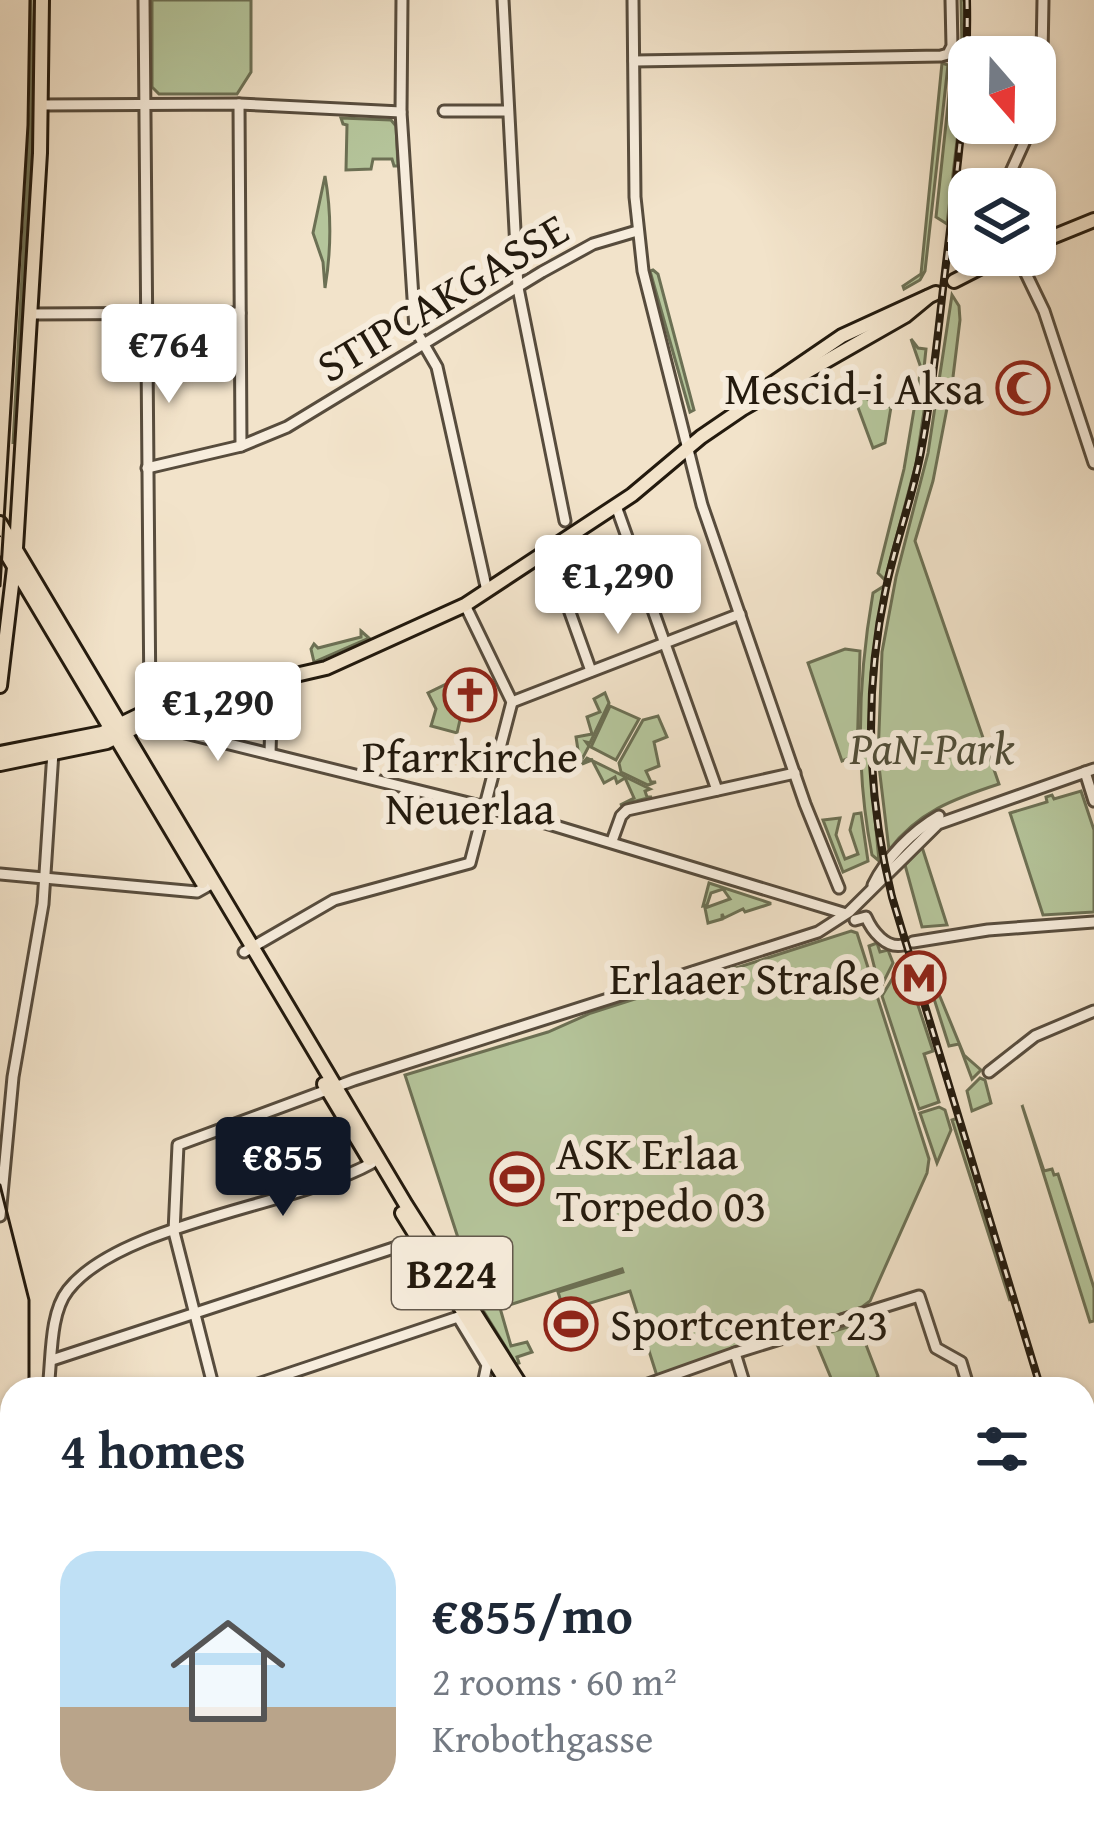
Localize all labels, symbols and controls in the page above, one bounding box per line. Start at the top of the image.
north arrow [948,36,1056,144]
map controls [948,36,1056,276]
button: layers [948,168,1056,276]
street label: STIPCAKGASSE [304,196,580,397]
pin: €764 [98,304,240,406]
text: €764 [129,314,209,371]
place label: Mescid-i Aksa [724,355,984,420]
mosque icon: Mescid-i Aksa [995,360,1051,416]
pin: €1,290 [520,535,716,637]
text: €1,290 [562,545,674,602]
pin: €1,290 [120,662,316,764]
church icon: Pfarrkirche Neuerlaa [442,667,498,723]
text: €1,290 [162,672,274,729]
park label: PaN-Park [849,715,1015,780]
place label: Pfarrkirche Neuerlaa [362,723,578,840]
place label: Erlaaer Straße [609,945,880,1010]
metro station icon: Erlaaer Straße [891,950,947,1006]
pin: €855 [212,1117,354,1219]
place label: ASK Erlaa Torpedo 03 [556,1120,767,1237]
text: €855 [243,1127,323,1184]
sports icon: ASK Erlaa Torpedo 03 [489,1151,545,1207]
road number: B224 [392,1237,512,1309]
place label: Sportcenter 23 [610,1291,889,1356]
sports icon: Sportcenter 23 [543,1296,599,1352]
text: 4 homes [60,1412,246,1487]
icon: filters [969,1416,1035,1482]
text: €855/mo [432,1577,633,1652]
icon: home [156,1599,300,1743]
text: 2 rooms · 60 m² [432,1652,677,1709]
text: Krobothgasse [432,1709,653,1766]

